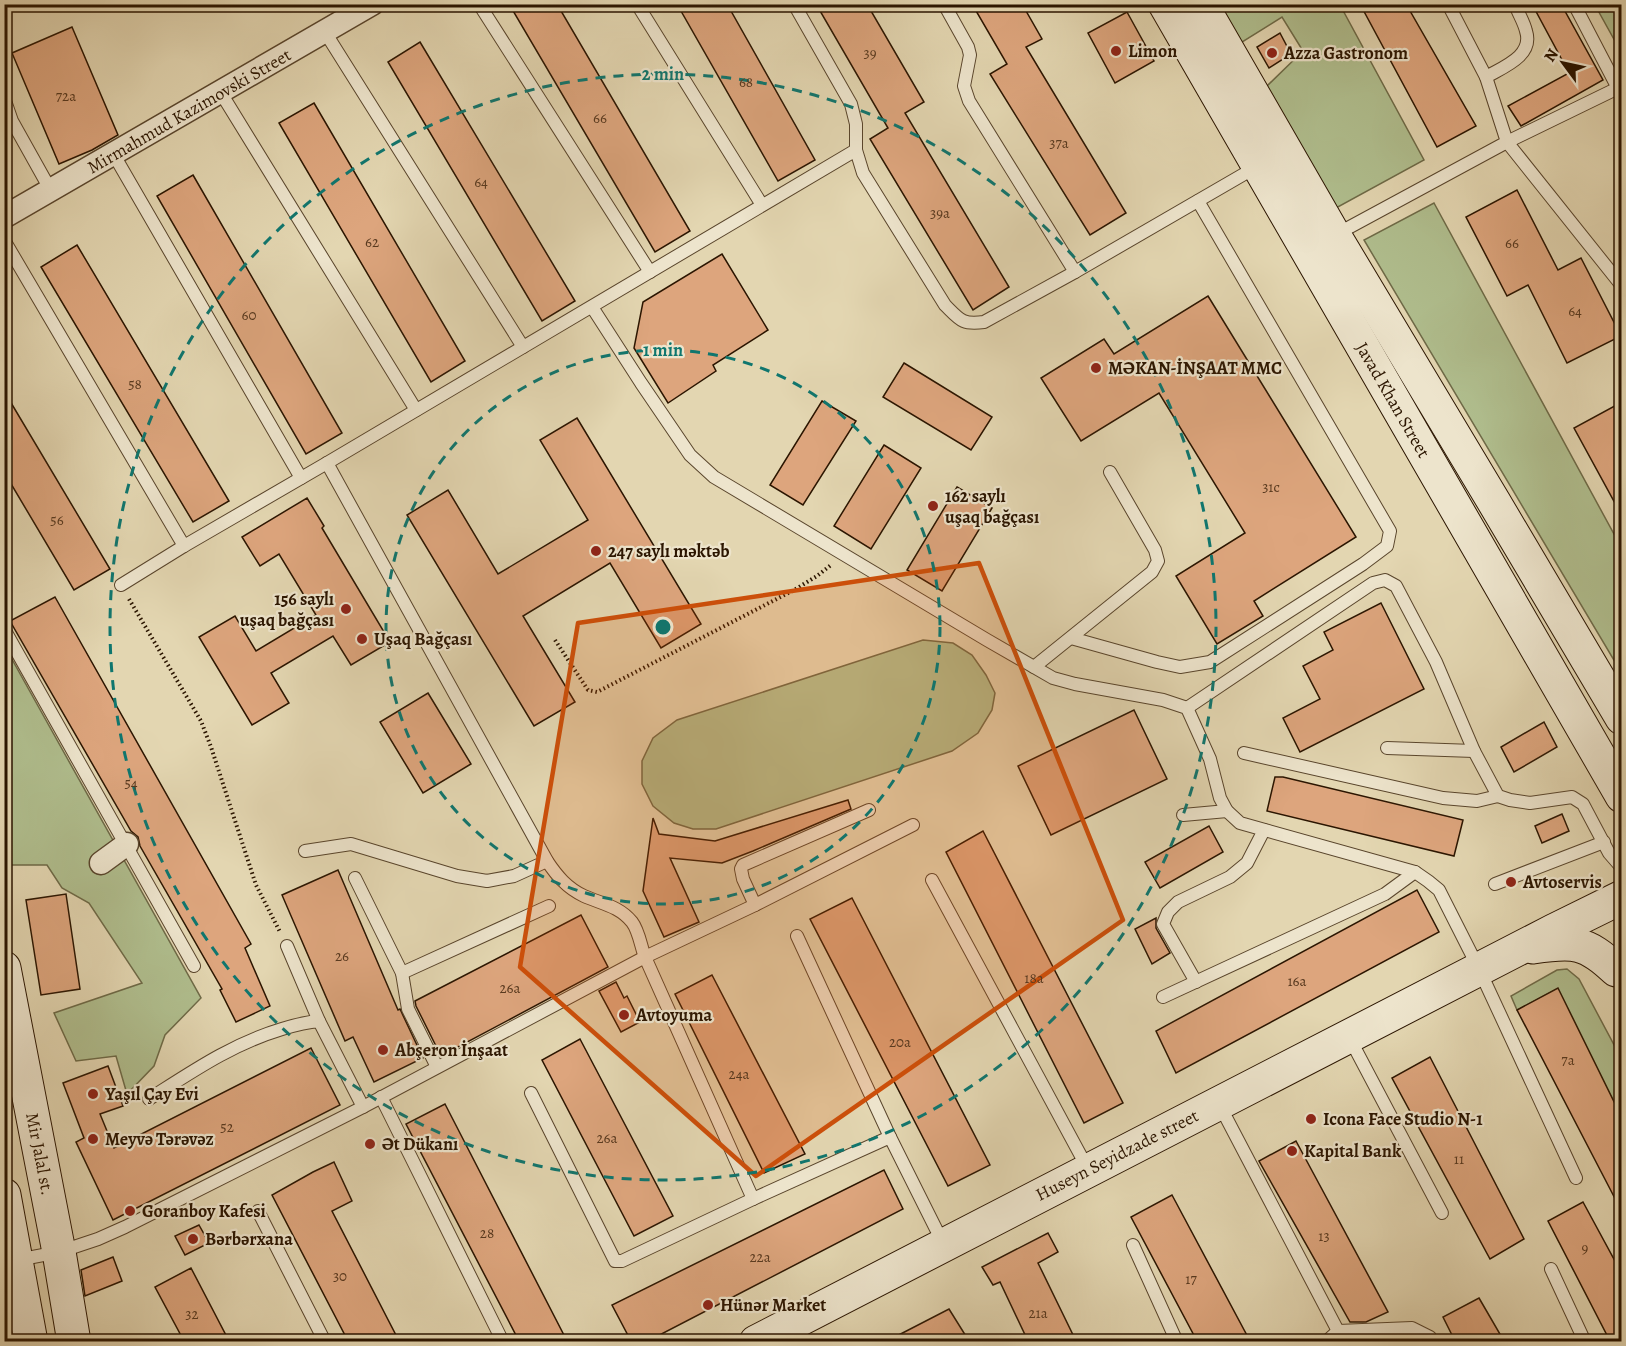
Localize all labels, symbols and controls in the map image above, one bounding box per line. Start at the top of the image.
north arrow [1533,33,1593,93]
place label: Limon [1128,39,1177,63]
place label: Azza Gastronom [1283,41,1408,65]
street label: Mirmahmud Kazimovski Street [83,43,295,179]
house number: 39 [863,43,877,63]
marker: Limon [1109,44,1123,58]
text: N [1539,44,1564,66]
marker: Azza Gastronom [1265,46,1279,60]
text: 2 min [642,62,684,86]
house number: 68 [739,72,753,92]
house number: 72a [56,86,76,106]
house number: 66 [593,108,607,128]
house number: 37a [1049,133,1069,153]
house number: 64 [474,172,488,192]
house number: 39a [930,203,950,223]
house number: 62 [365,232,379,252]
house number: 66 [1505,233,1519,253]
house number: 64 [1568,301,1582,321]
house number: 60 [242,305,256,325]
text: 1 min [643,338,683,362]
street label: Javad Khan Street [1350,338,1436,462]
place label: MƏKAN-İNŞAAT MMC [1108,356,1282,380]
marker: MƏKAN-İNŞAAT MMC [1089,361,1103,375]
house number: 58 [128,374,142,394]
house number: 31c [1262,477,1280,497]
place label: 162 saylı uşaq bağçası [945,484,1039,529]
marker: 162 saylı uşaq bağçası [926,499,940,513]
house number: 56 [50,510,64,530]
place label: 247 saylı məktəb [608,539,729,563]
marker: 247 saylı məktəb [589,544,603,558]
place label: 156 saylı uşaq bağçası [240,587,334,632]
marker: 156 saylı uşaq bağçası [339,602,353,616]
centre of rings [653,617,673,637]
place label: Uşaq Bağçası [374,627,472,651]
marker: Uşaq Bağçası [355,632,369,646]
house number: 54 [124,773,138,793]
place label: Avtoservis [1522,870,1602,894]
marker: Avtoservis [1504,875,1518,889]
house number: 26 [335,946,349,966]
house number: 18a [1024,968,1044,988]
house number: 16a [1287,971,1307,991]
house number: 26a [499,978,521,998]
place label: Avtoyuma [635,1003,712,1027]
marker: Avtoyuma [617,1008,631,1022]
house number: 20a [889,1032,911,1052]
place label: Abşeron İnşaat [394,1038,508,1062]
marker: Abşeron İnşaat [376,1043,390,1057]
house number: 7a [1561,1050,1575,1070]
house number: 24a [729,1064,749,1084]
place label: Yaşıl Çay Evi [104,1082,199,1106]
marker: Yaşıl Çay Evi [86,1087,100,1101]
street label: Huseyn Seyidzade street [1031,1103,1203,1207]
place label: Icona Face Studio N-1 [1323,1107,1483,1131]
street label: Mir Jalal st. [20,1111,60,1197]
marker: Icona Face Studio N-1 [1304,1112,1318,1126]
house number: 52 [220,1117,234,1137]
place label: Meyvə Tərəvəz [105,1127,214,1151]
house number: 26a [596,1128,618,1148]
marker: Meyvə Tərəvəz [86,1132,100,1146]
place label: Ət Dükanı [382,1132,458,1156]
marker: Ət Dükanı [363,1137,377,1151]
place label: Kapital Bank [1304,1139,1402,1163]
marker: Kapital Bank [1285,1144,1299,1158]
house number: 11 [1454,1149,1464,1169]
place label: Goranboy Kafesi [142,1199,266,1223]
marker: Goranboy Kafesi [123,1204,137,1218]
house number: 28 [480,1223,494,1243]
house number: 13 [1318,1226,1330,1246]
place label: Bərbərxana [205,1227,293,1251]
marker: Bərbərxana [186,1232,200,1246]
house number: 9 [1582,1238,1589,1258]
house number: 22a [749,1247,771,1267]
house number: 30 [333,1266,347,1286]
house number: 17 [1185,1269,1197,1289]
place label: Hünər Market [720,1293,826,1317]
marker: Hünər Market [701,1298,715,1312]
house number: 21a [1028,1303,1048,1323]
house number: 32 [185,1304,199,1324]

